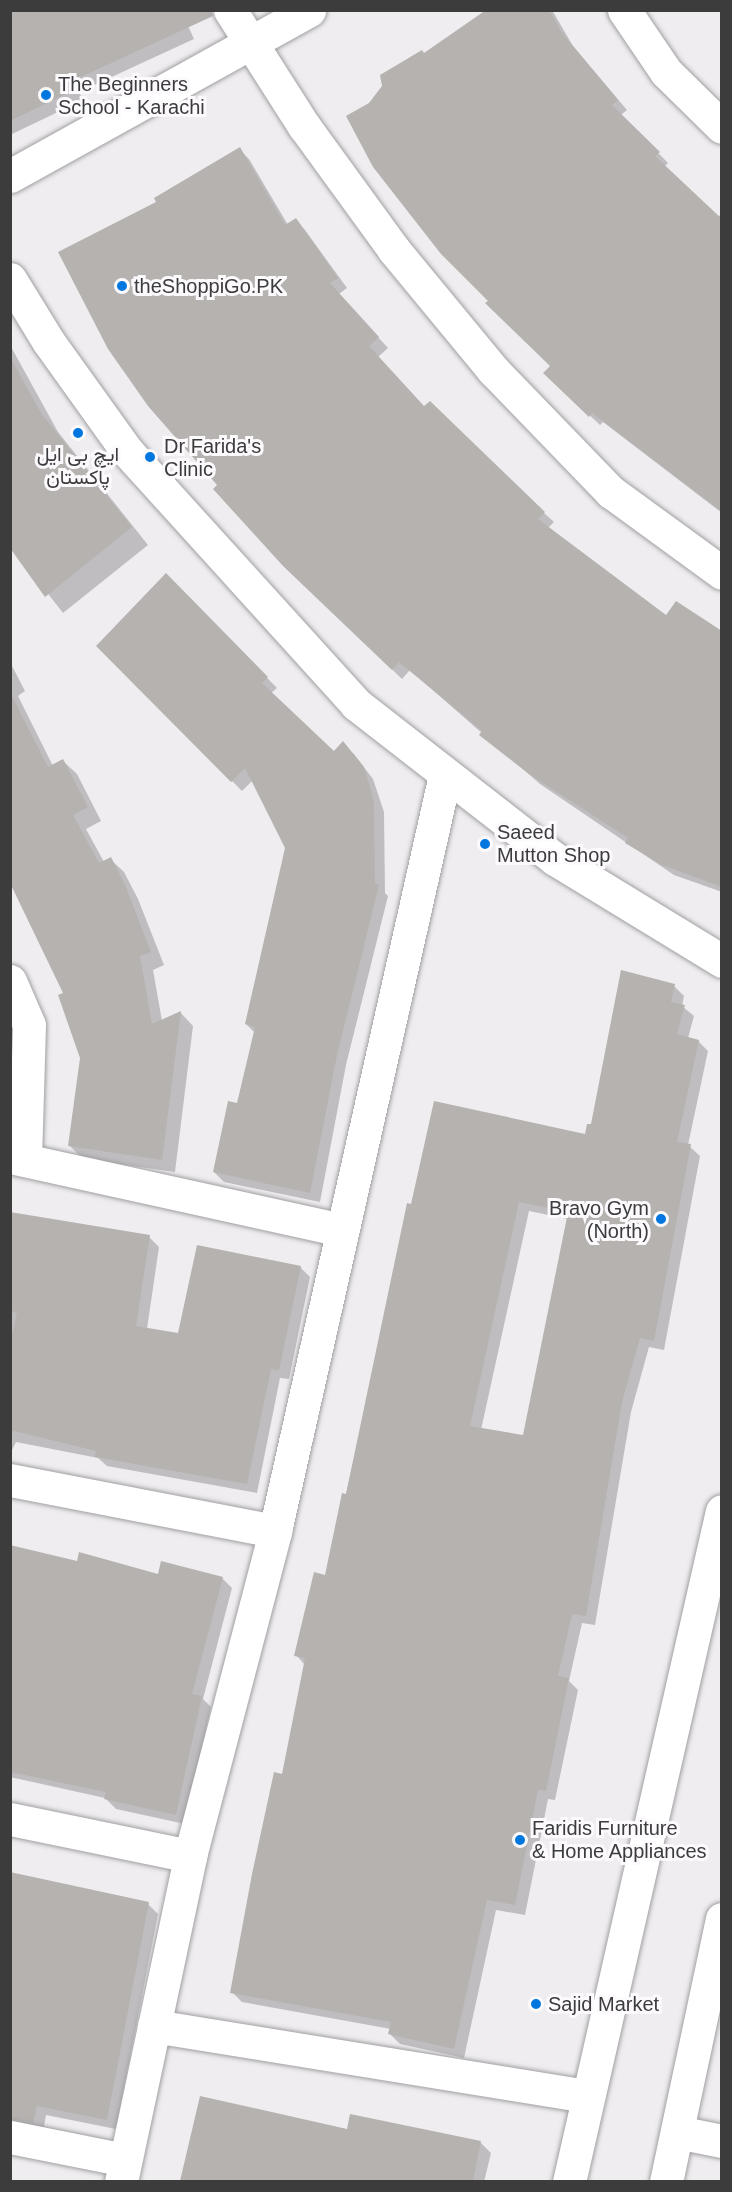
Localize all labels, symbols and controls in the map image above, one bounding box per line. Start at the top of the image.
place label: The Beginners School - Karachi [58,72,205,119]
marker: The Beginners School - Karachi [39,88,53,102]
place label: theShoppiGo.PK [134,274,283,298]
marker: theShoppiGo.PK [115,279,129,293]
marker: ایچ بی ایل پاکستان [71,426,85,440]
place label: Dr Farida's Clinic [164,434,261,481]
place label: ایچ بی ایل پاکستان [37,442,119,489]
marker: Dr Farida's Clinic [141,448,159,466]
place label: Saeed Mutton Shop [497,820,610,867]
marker: Saeed Mutton Shop [478,837,492,851]
place label: Bravo Gym (North) [549,1196,649,1243]
marker: Bravo Gym (North) [654,1212,668,1226]
place label: Faridis Furniture & Home Appliances [532,1816,708,1863]
marker: Faridis Furniture & Home Appliances [513,1833,527,1847]
place label: Sajid Market [548,1992,659,2016]
marker: Sajid Market [529,1997,543,2011]

